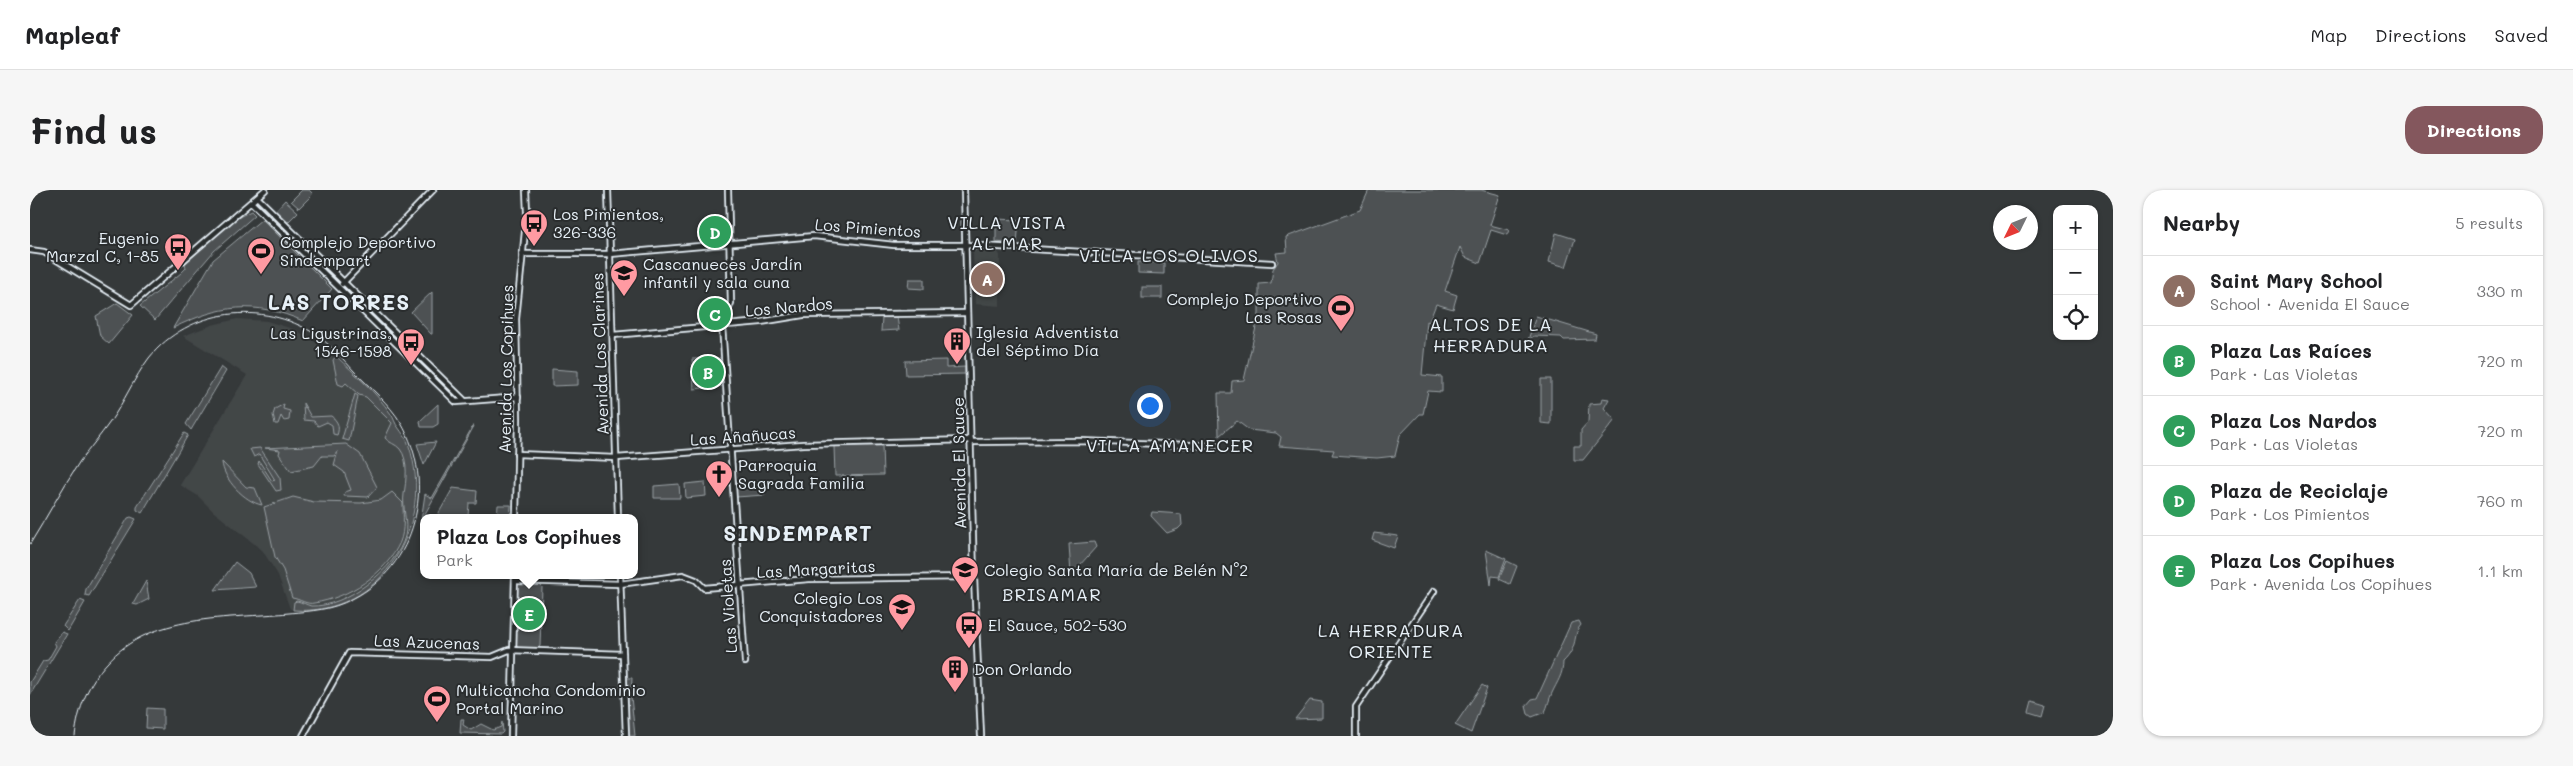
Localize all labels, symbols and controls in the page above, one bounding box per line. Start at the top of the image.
text: Mapleaf [25,19,120,50]
text: Map [2310,23,2347,47]
text: Directions [2375,23,2467,47]
text: Saved [2495,23,2548,47]
button: Directions [2405,106,2543,154]
text: Find us [30,107,157,153]
place label: Los Pimientos, 326-336 [553,203,664,242]
north arrow [1993,205,2038,250]
map controls [2053,205,2098,340]
button: + [2053,205,2098,250]
bus stop icon: Los Pimientos, 326-336 [519,208,549,247]
text: Nearby [2163,209,2240,236]
district label: VILLA VISTA AL MAR [947,210,1067,255]
text: 5 results [2455,212,2523,233]
pin: D [699,213,731,251]
street label: Los Pimientos [814,213,922,242]
place label: Eugenio Marzal C, 1-85 [46,227,159,266]
place label: Complejo Deportivo Sindempart [280,231,436,270]
bus stop icon: Eugenio Marzal C, 1-85 [163,232,193,271]
sports icon: Complejo Deportivo Sindempart [246,236,276,275]
district label: VILLA LOS OLIVOS [1079,243,1259,267]
button: − [2053,250,2098,295]
place label: Cascanueces Jardín infantil y sala cuna [643,253,802,292]
school or university icon: Cascanueces Jardín infantil y sala cuna [609,258,639,297]
pin: A [971,260,1003,298]
text: Saint Mary School [2210,268,2383,293]
street label: Avenida Los Clarines [586,272,613,436]
text: A [2173,280,2185,301]
text: 330 m [2477,280,2523,301]
street label: Avenida Los Copihues [494,284,517,454]
district label: LAS TORRES [268,288,410,315]
place label: Complejo Deportivo Las Rosas [1166,288,1322,327]
street label: Los Nardos [744,292,834,321]
sports icon: Complejo Deportivo Las Rosas [1326,293,1356,332]
text: School · Avenida El Sauce [2210,293,2410,314]
pin: C [699,295,731,333]
button: locate [2053,295,2098,340]
district label: ALTOS DE LA HERRADURA [1429,312,1553,357]
place label: Iglesia Adventista del Séptimo Día [976,321,1119,360]
place label: Las Ligustrinas, 1546-1598 [270,322,392,361]
building icon: Iglesia Adventista del Séptimo Día [942,326,972,365]
bus stop icon: Las Ligustrinas, 1546-1598 [396,327,426,366]
text: Plaza Las Raíces [2210,338,2372,363]
text: B [2174,350,2184,371]
text: 720 m [2477,350,2523,371]
pin: B [692,353,724,391]
text: Park · Las Violetas [2210,363,2358,384]
your location [1137,393,1163,419]
street label: Avenida El Sauce [947,397,970,529]
text: Plaza Los Nardos [2210,408,2377,433]
text: C [2173,420,2185,441]
text: 720 m [2477,420,2523,441]
street label: Las Añañucas [689,421,797,450]
district label: VILLA AMANECER [1086,433,1254,457]
text: Park · Las Violetas [2210,433,2358,454]
place label: Parroquia Sagrada Familia [738,454,865,493]
church icon: Parroquia Sagrada Familia [704,459,734,498]
text: Plaza de Reciclaje [2210,478,2388,503]
text: D [2173,490,2185,511]
text: 760 m [2477,490,2523,511]
text: Park · Los Pimientos [2210,503,2370,524]
popup [420,514,638,579]
district label: SINDEMPART [723,519,873,546]
text: Plaza Los Copihues [437,524,621,549]
text: Plaza Los Copihues [2210,548,2395,573]
text: Park [437,549,473,570]
street label: Las Margaritas [756,555,876,582]
school or university icon: Colegio Santa María de Belén N°2 [950,555,980,594]
street label: Las Violetas [714,558,741,654]
place label: Colegio Santa María de Belén N°2 [984,559,1248,580]
text: E [2174,560,2184,581]
text: 1.1 km [2478,560,2523,581]
text: Park · Avenida Los Copihues [2210,573,2432,594]
district label: BRISAMAR [1002,582,1102,606]
place label: Colegio Los Conquistadores [759,587,883,626]
school or university icon: Colegio Los Conquistadores [887,592,917,631]
pin: E [513,595,545,633]
bus stop icon: El Sauce, 502-530 [954,610,984,649]
place label: El Sauce, 502-530 [988,614,1127,635]
district label: LA HERRADURA ORIENTE [1318,618,1464,663]
street label: Las Azucenas [374,629,480,654]
building icon: Don Orlando [940,654,970,693]
place label: Don Orlando [974,658,1072,679]
place label: Multicancha Condominio Portal Marino [456,679,646,718]
sports icon: Multicancha Condominio Portal Marino [422,684,452,723]

